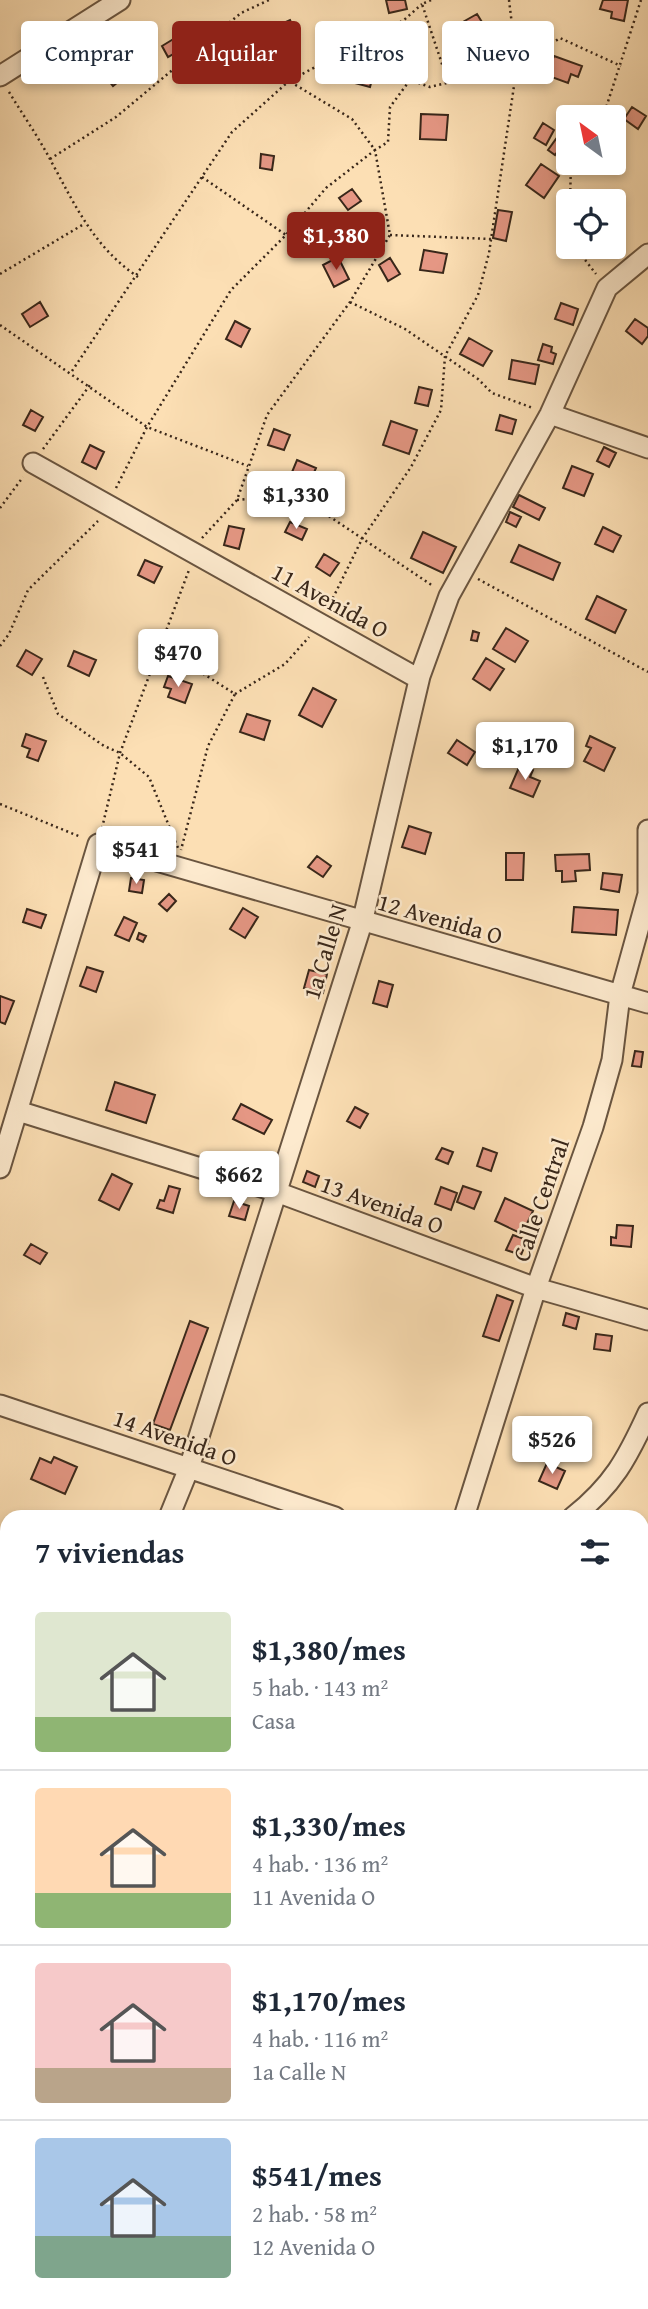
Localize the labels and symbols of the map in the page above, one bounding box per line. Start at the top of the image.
north arrow [556,105,626,175]
pin: $1,380 [279,212,393,272]
pin: $1,330 [239,472,353,531]
street label: 11 Avenida O [265,554,395,647]
pin: $470 [137,630,219,689]
pin: $1,170 [468,722,582,782]
pin: $541 [95,826,177,886]
street label: 12 Avenida O [373,884,507,953]
street label: 1a Calle N [293,899,356,1004]
street label: Calle Central [503,1133,578,1266]
pin: $662 [198,1152,280,1211]
street label: 13 Avenida O [316,1166,449,1243]
street label: 14 Avenida O [109,1400,242,1475]
pin: $526 [511,1416,593,1476]

